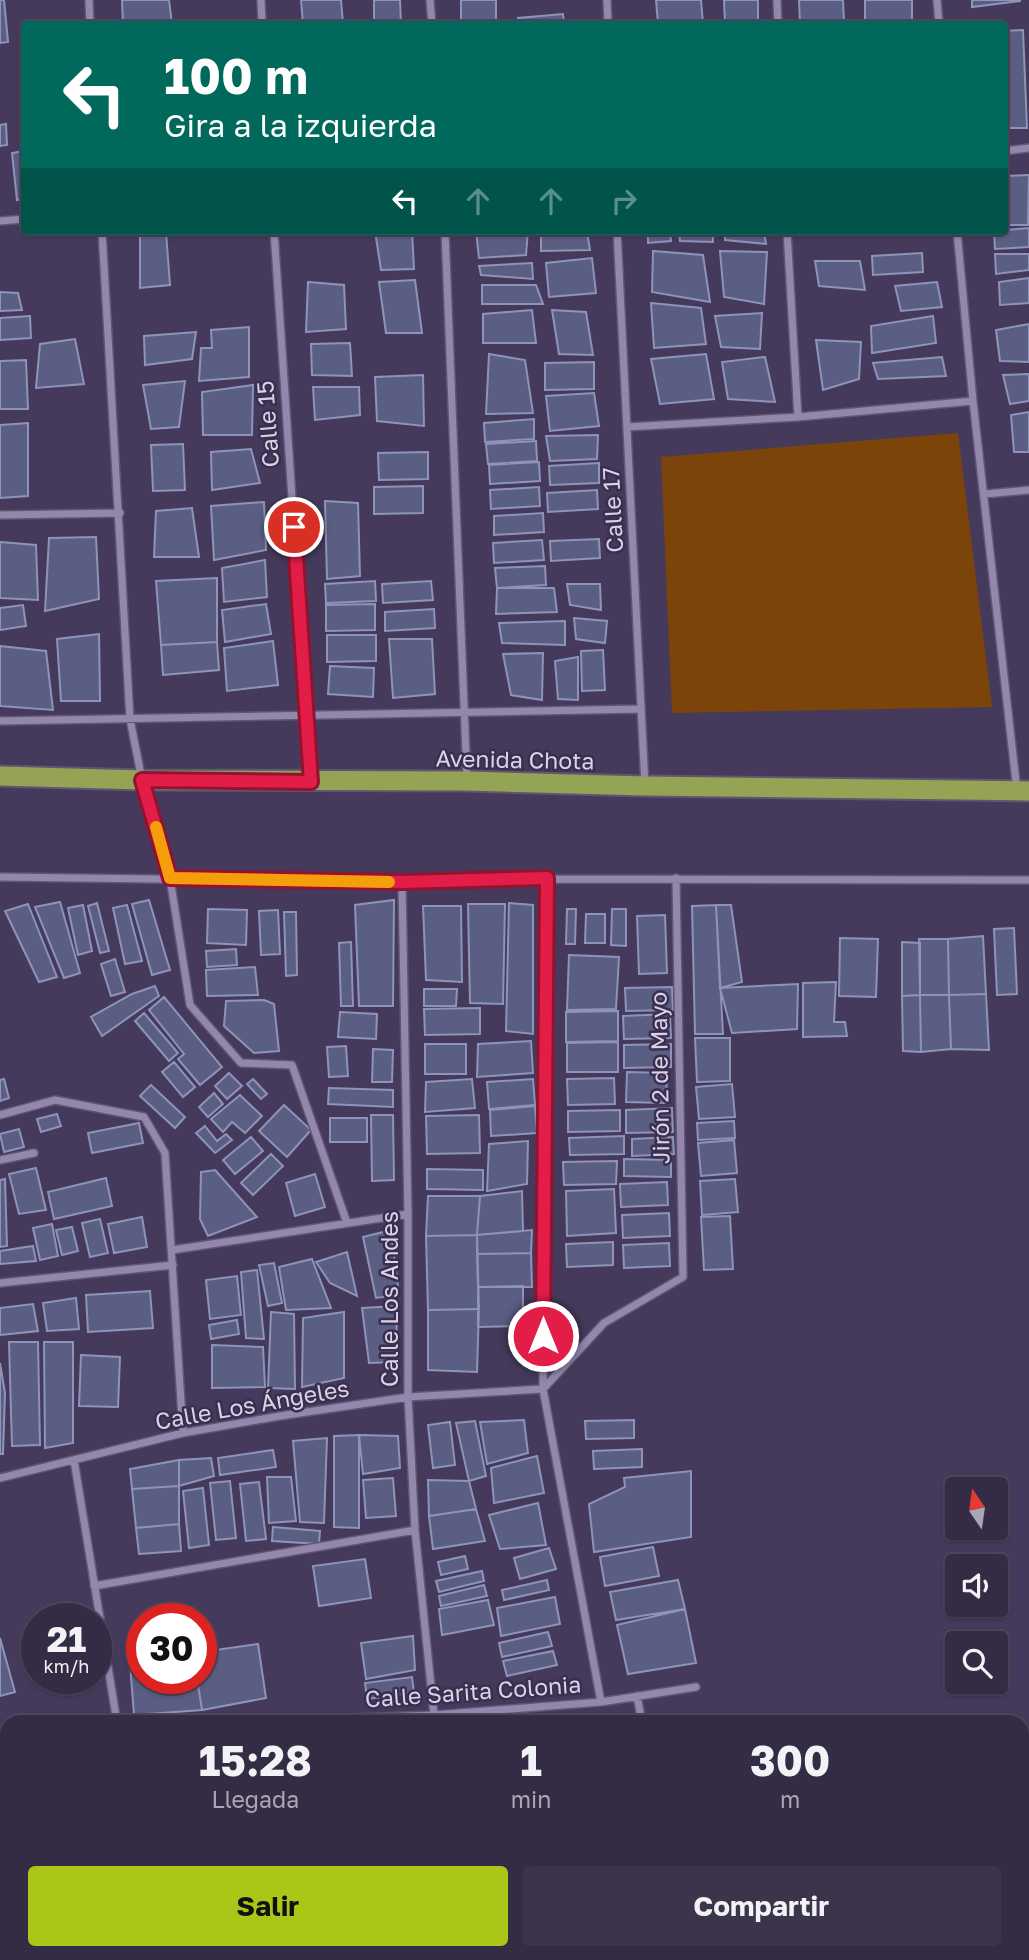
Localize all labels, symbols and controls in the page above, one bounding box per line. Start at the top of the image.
text: 100 m [164,46,308,105]
icon: left [49,49,140,140]
text: Gira a la izquierda [164,106,437,144]
icon: left [386,182,424,220]
icon: ahead [459,182,497,220]
icon: ahead [532,182,570,220]
icon: right [605,182,643,220]
street label: Calle 15 [250,380,284,468]
street label: Calle 17 [596,467,628,553]
pin [264,497,324,557]
icon: arrive [275,508,313,546]
street label: Avenida Chota [435,744,595,774]
street label: Jirón 2 de Mayo [643,992,675,1164]
street label: Calle Los Andes [375,1211,403,1387]
position arrow [506,1299,580,1373]
street label: Calle Los Ángeles [153,1373,351,1435]
north arrow [945,1477,1008,1540]
map controls [945,1477,1008,1694]
button: sound [945,1554,1008,1617]
speed limit sign: 30 [126,1603,217,1694]
text: 21 [47,1618,86,1660]
button: search [945,1631,1008,1694]
text: km/h [44,1655,89,1677]
street label: Calle Sarita Colonia [364,1669,582,1713]
text: 15:28 [199,1735,312,1785]
text: 1 [520,1735,542,1785]
text: 300 [750,1735,830,1785]
text: Llegada [212,1785,299,1813]
text: min [511,1785,551,1813]
text: m [780,1785,800,1813]
button: Salir [28,1866,508,1946]
button: Compartir [522,1866,1001,1946]

